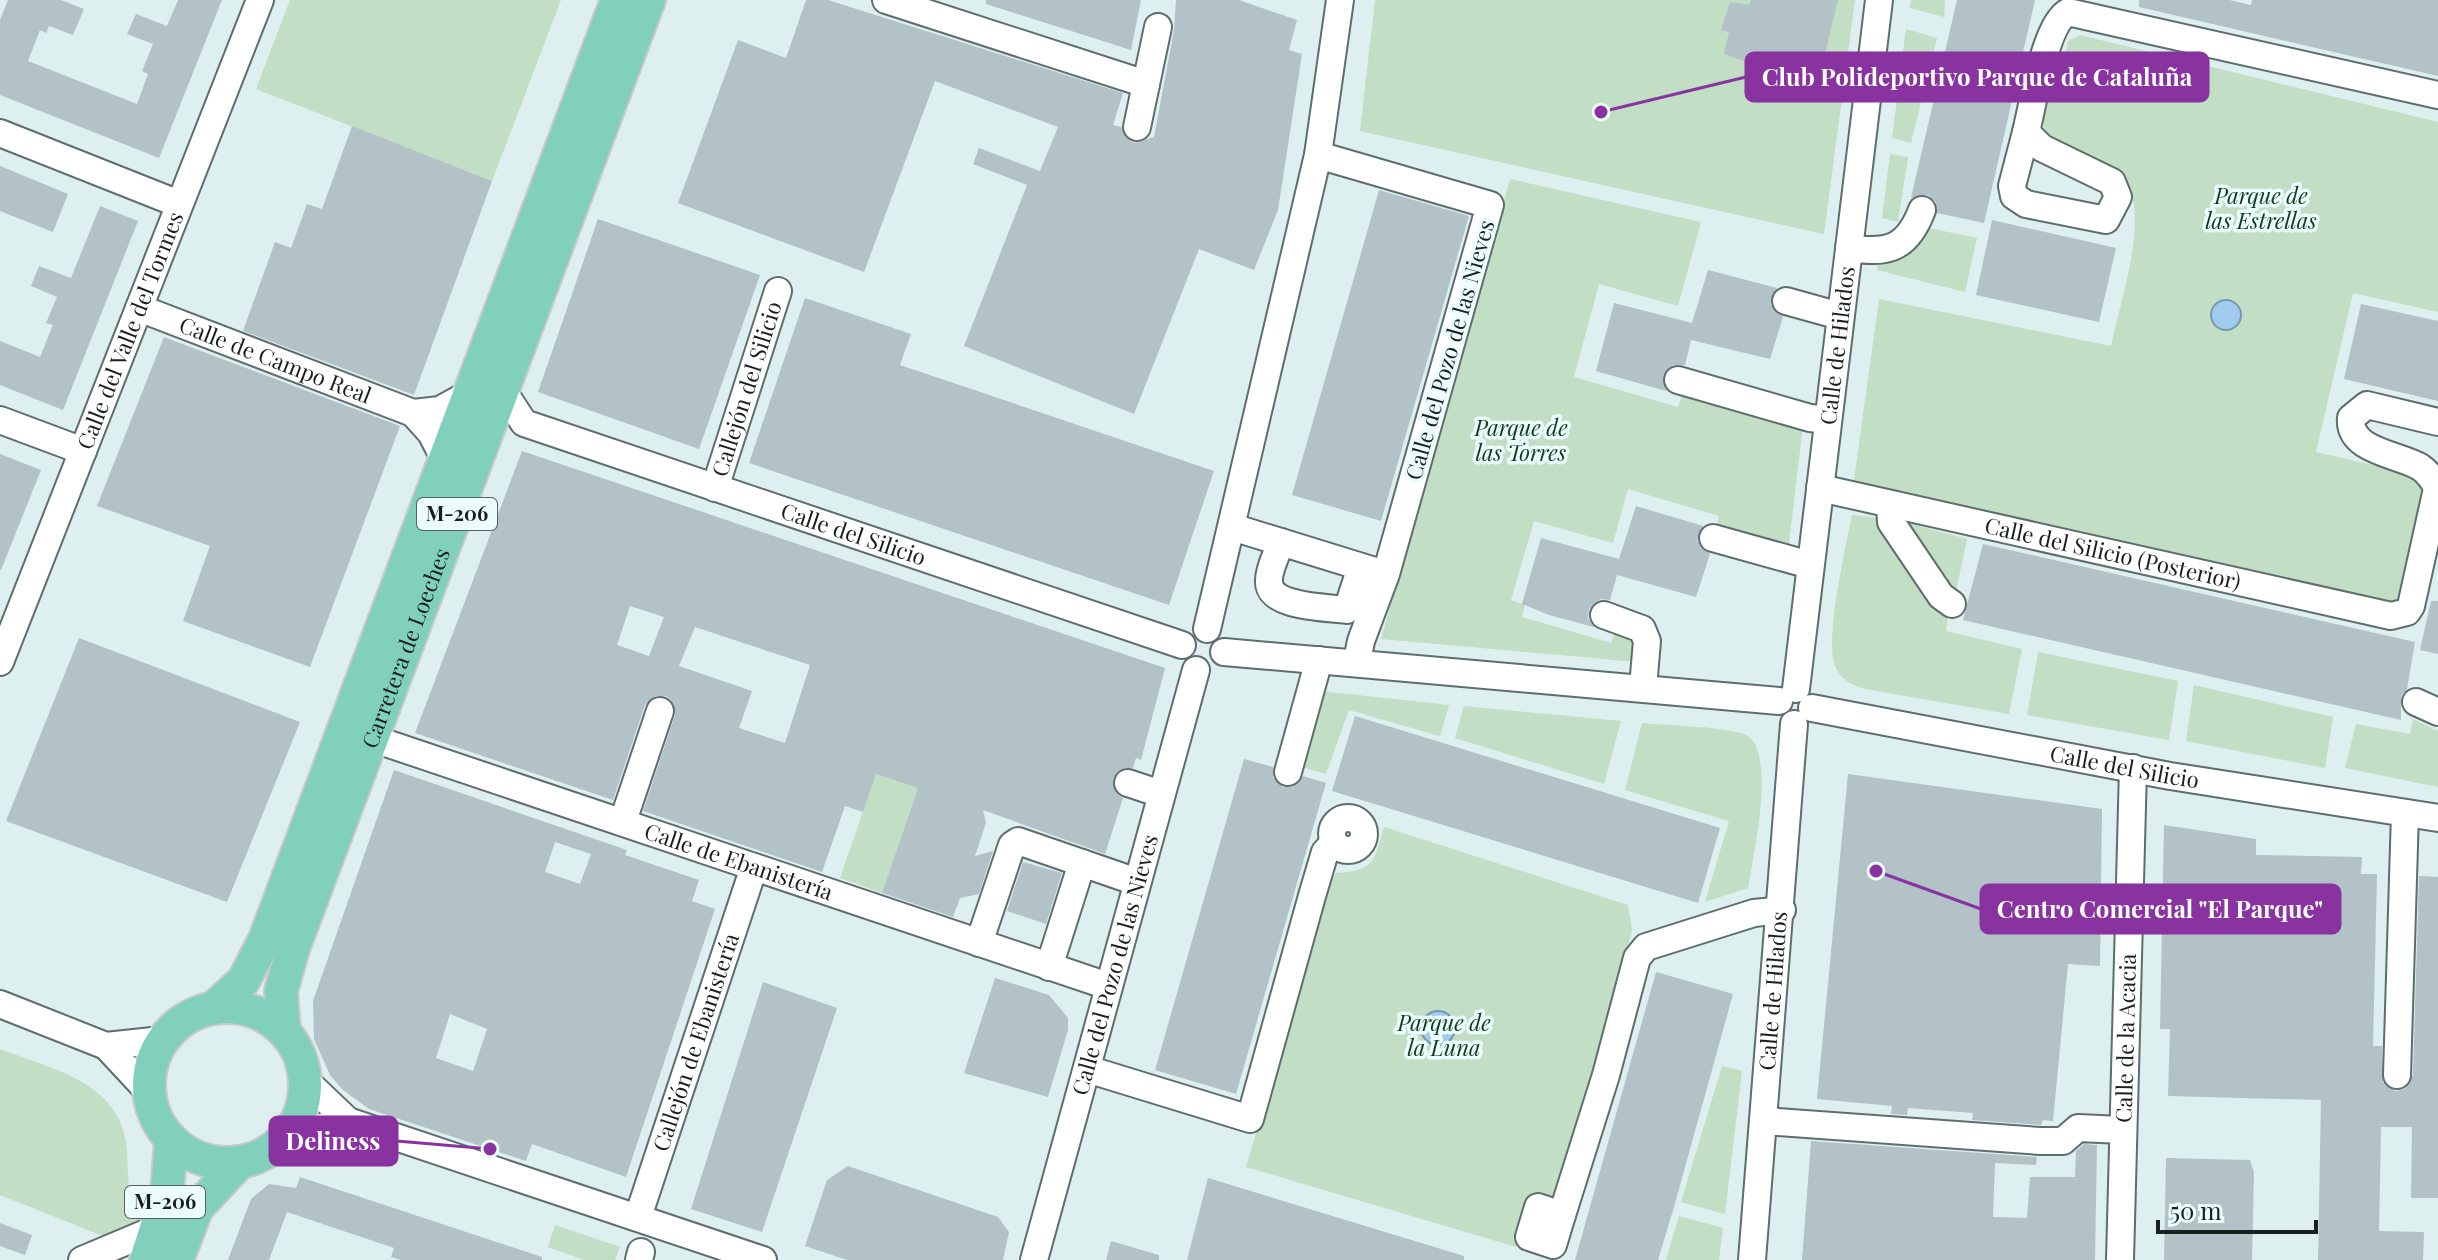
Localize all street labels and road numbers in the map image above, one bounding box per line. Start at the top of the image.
street label: Calle del Valle del Tormes [69,207,189,453]
street label: Calle del Pozo de las Nieves [1398,216,1501,483]
street label: Calle de Hilados [1812,264,1861,426]
street label: Callejón del Silicio [704,297,788,480]
street label: Calle de Campo Real [175,309,376,410]
street label: Calle del Silicio [777,495,930,572]
road number: M-206 [417,498,497,530]
street label: Calle del Silicio (Posterior) [1982,509,2244,596]
street label: Carretera de Loeches [354,544,456,752]
street label: Calle del Silicio [2048,738,2201,794]
street label: Calle de Ebanistería [641,815,837,906]
street label: Calle del Pozo de las Nieves [1064,831,1164,1098]
street label: Calle de Hilados [1751,910,1793,1071]
street label: Callejón de Ebanistería [645,929,745,1155]
street label: Calle de la Acacia [2108,953,2142,1123]
road number: M-206 [125,1186,205,1218]

